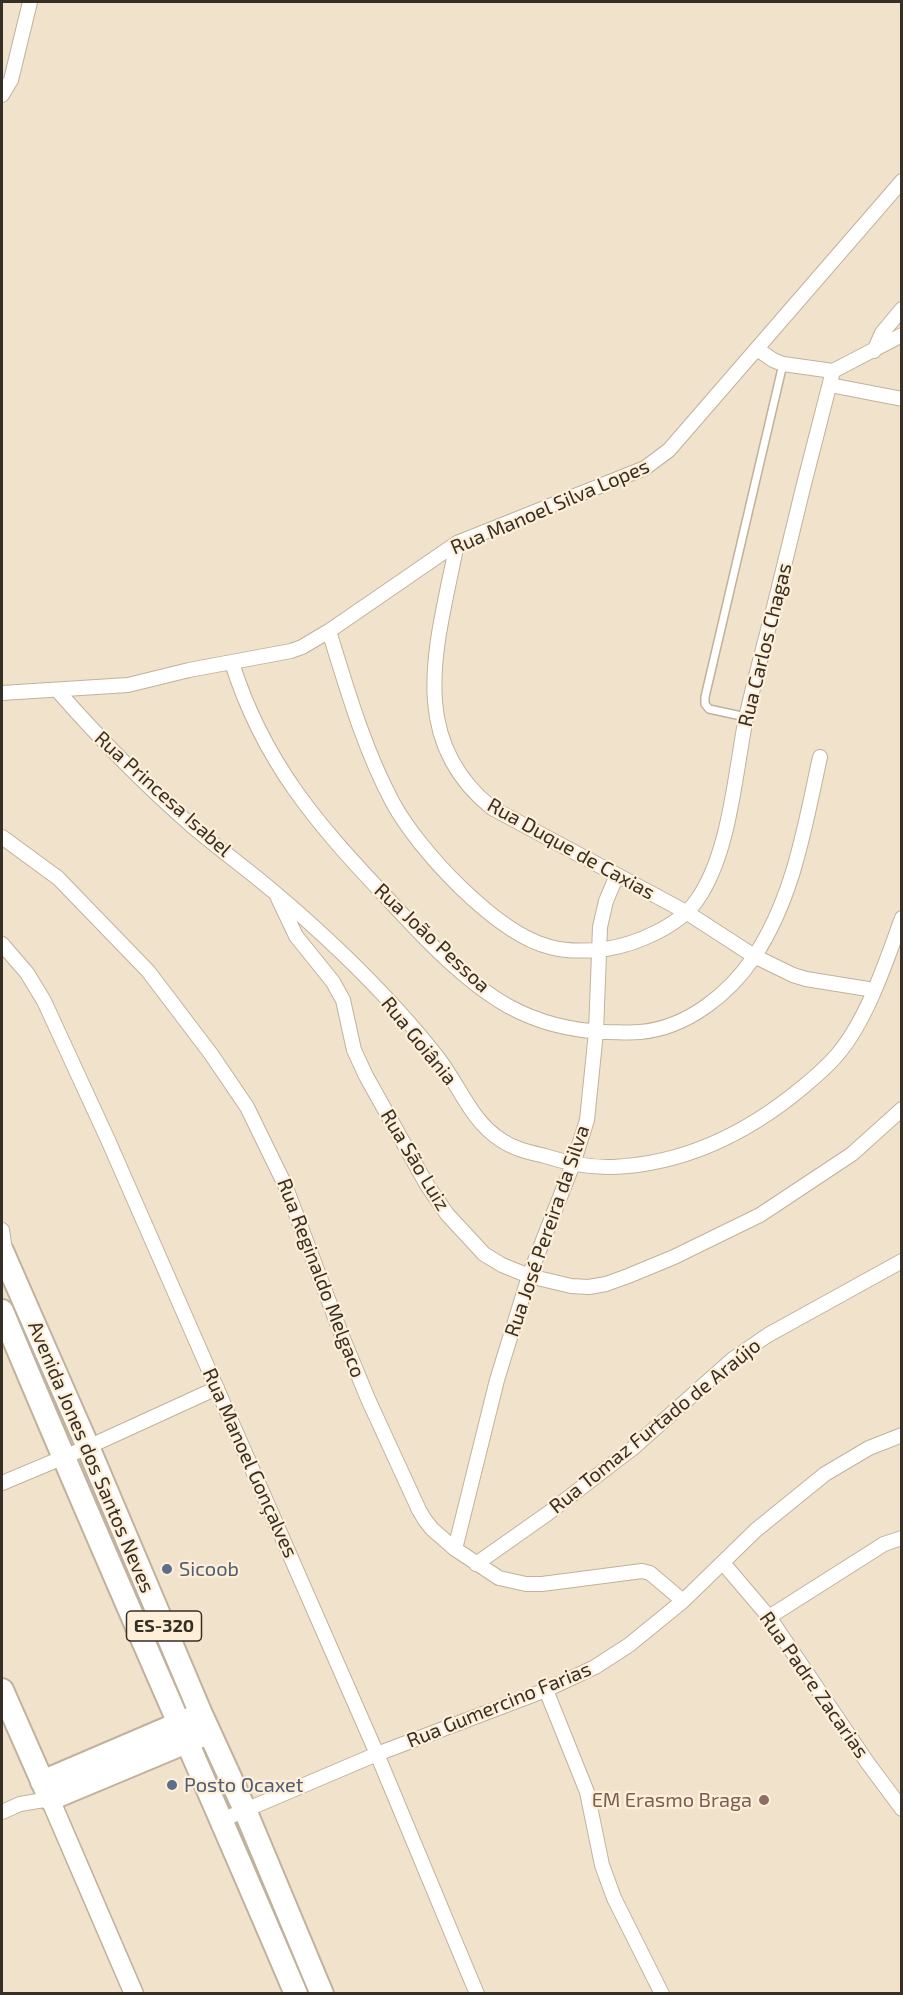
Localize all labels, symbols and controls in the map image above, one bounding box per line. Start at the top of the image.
street label: Rua Manoel Silva Lopes [447,454,653,560]
street label: Rua Carlos Chagas [733,561,797,729]
street label: Rua Princesa Isabel [90,726,236,862]
street label: Rua Duque de Caxias [483,793,659,905]
street label: Rua João Pessoa [369,878,495,998]
street label: Rua Goiânia [376,992,462,1090]
street label: Rua São Luiz [375,1105,455,1215]
street label: Rua José Pereira da Silva [499,1122,595,1340]
street label: Rua Reginaldo Melgaco [272,1175,370,1381]
street label: Avenida Jones dos Santos Neves [23,1318,159,1596]
street label: Rua Tomaz Furtado de Araújo [545,1333,765,1519]
street label: Rua Manoel Gonçalves [197,1364,303,1562]
place label: Sicoob [179,1557,239,1581]
marker: Sicoob [160,1562,174,1576]
street label: Rua Padre Zacarias [754,1607,874,1763]
road number: ES-320 [126,1611,201,1641]
street label: Rua Gumercino Farias [403,1657,595,1753]
place label: Posto Ocaxet [184,1773,303,1797]
marker: Posto Ocaxet [165,1778,179,1792]
place label: EM Erasmo Braga [592,1788,752,1812]
marker: EM Erasmo Braga [757,1793,771,1807]

